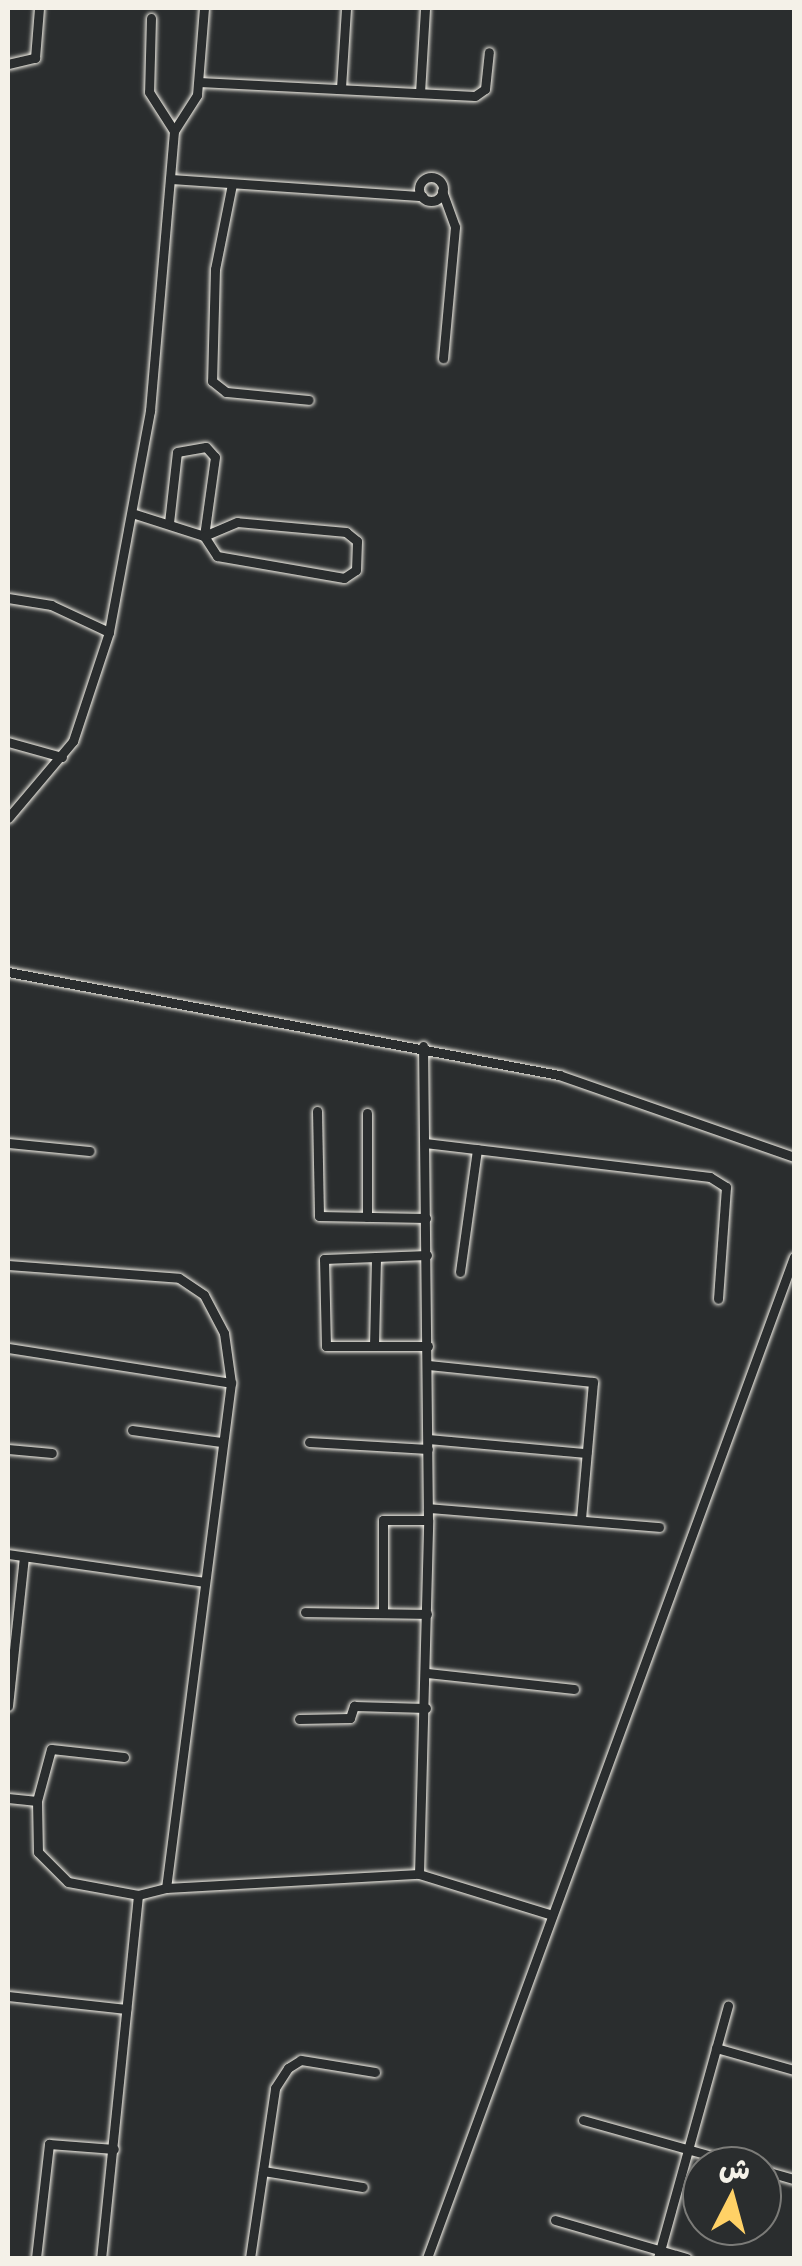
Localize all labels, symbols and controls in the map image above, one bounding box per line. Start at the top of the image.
north arrow [682,2146,782,2246]
text: ش [718,2148,752,2189]

